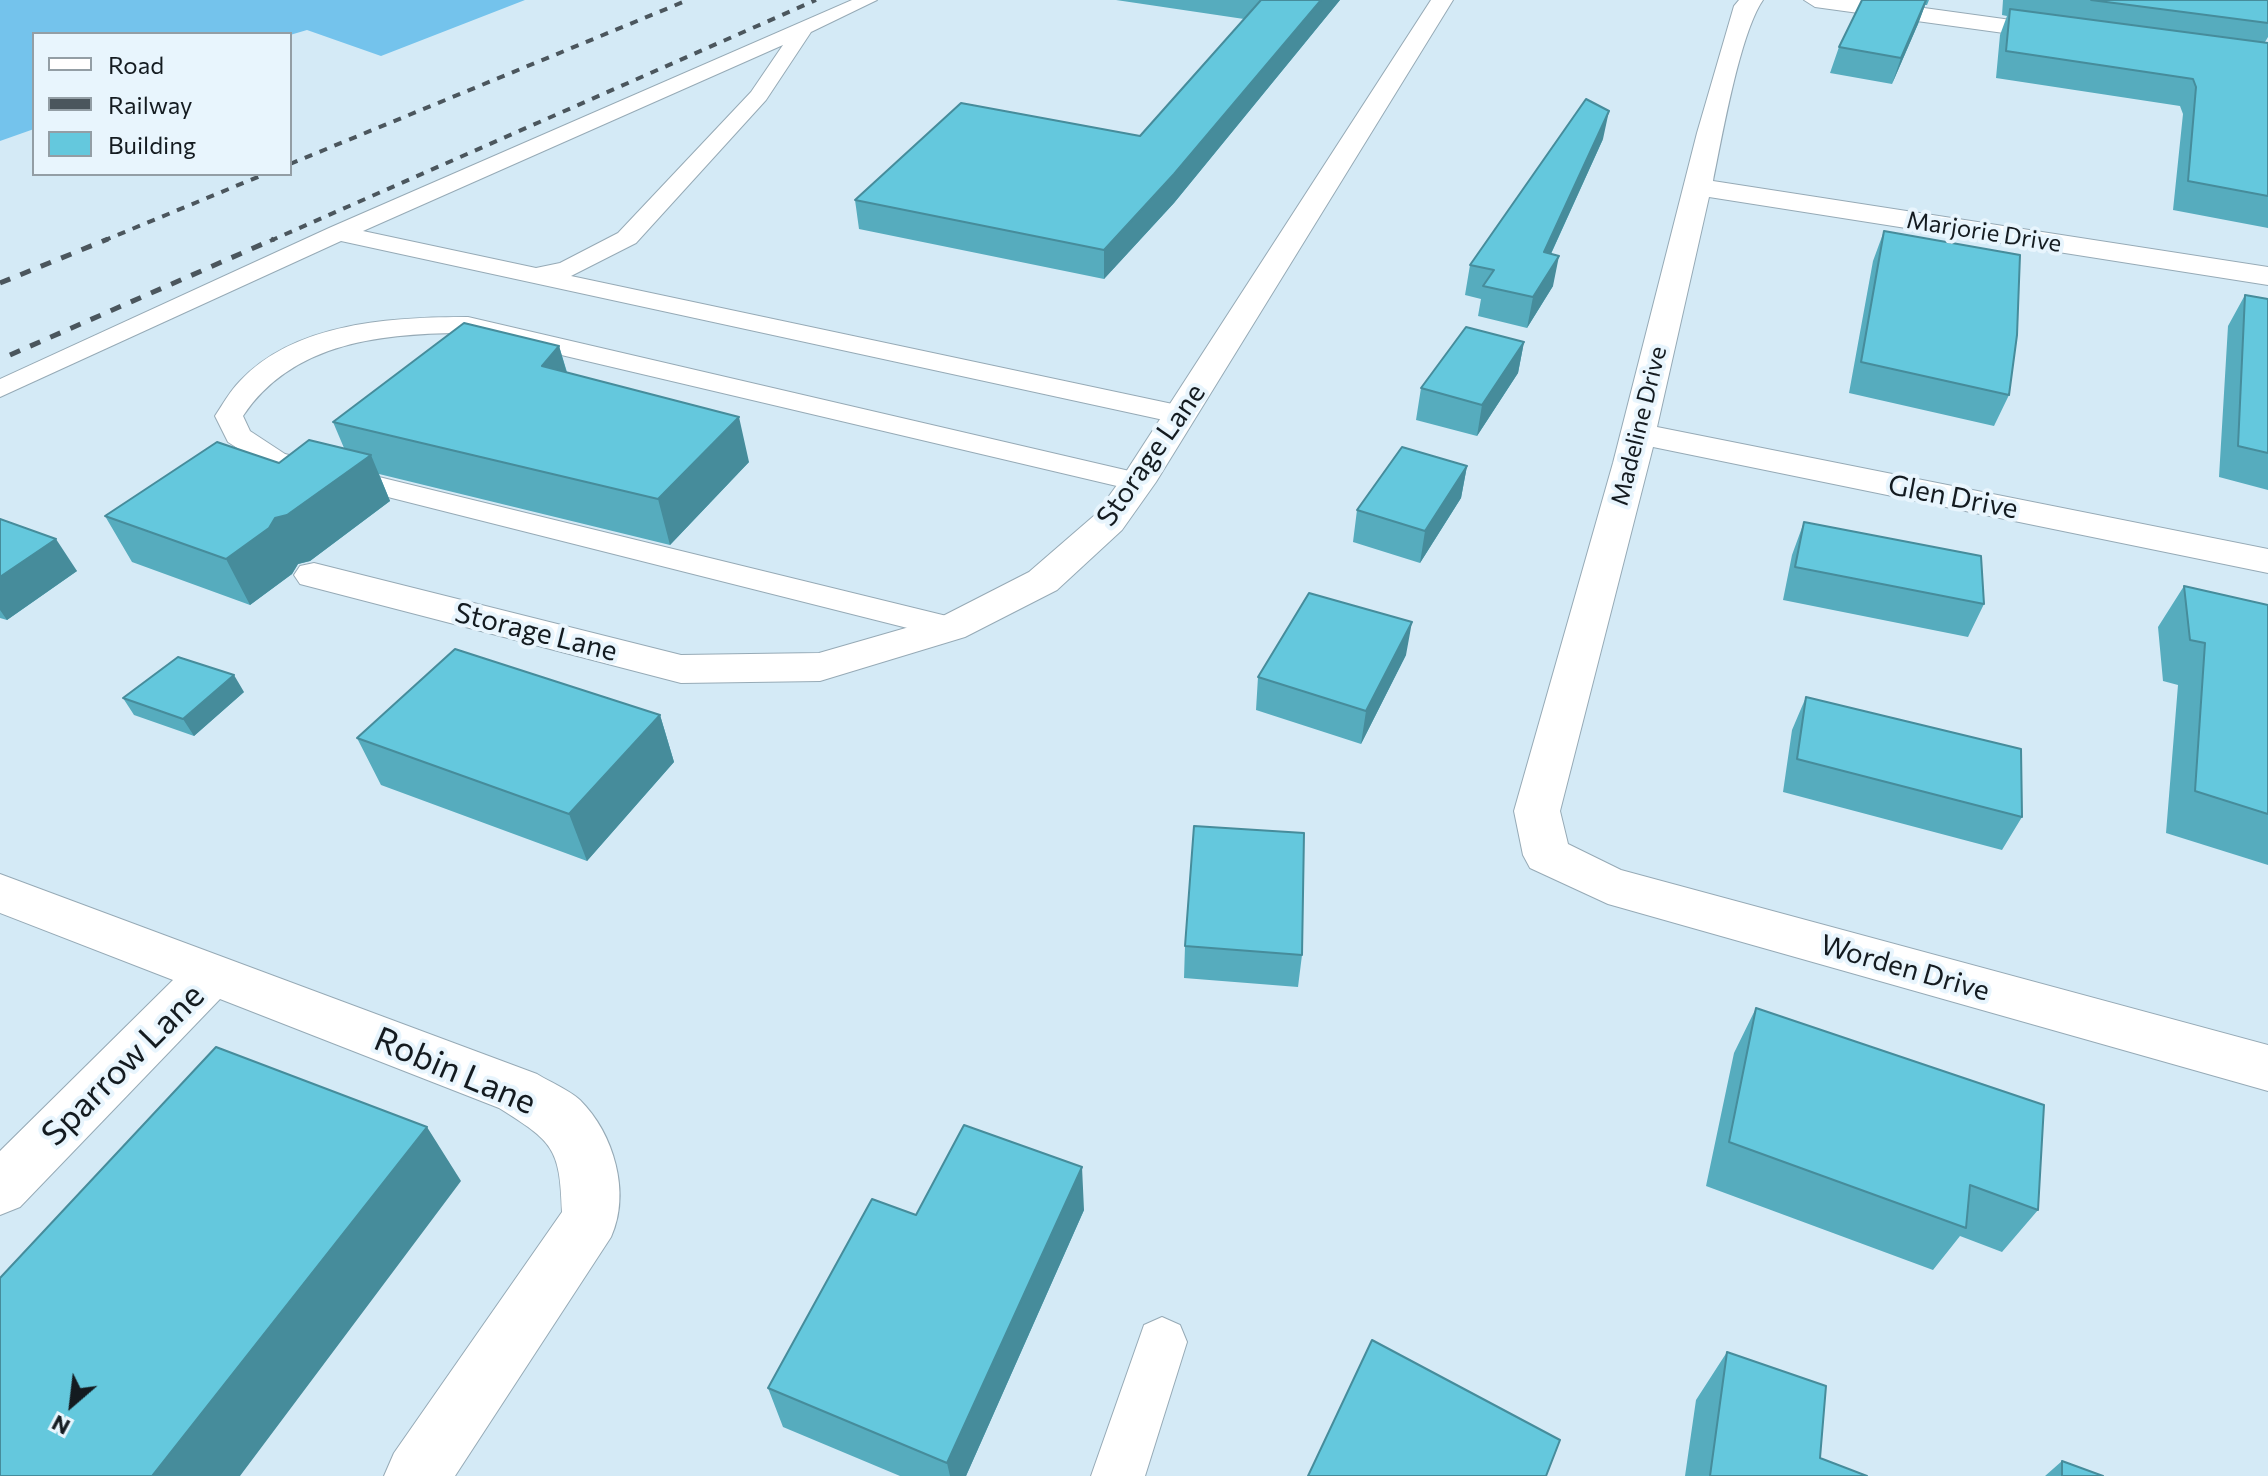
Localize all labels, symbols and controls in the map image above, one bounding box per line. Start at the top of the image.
legend [32,32,292,176]
text: Road [108,50,164,79]
text: Railway [108,90,193,119]
text: Building [108,130,196,159]
street label: Marjorie Drive [1905,206,2063,258]
street label: Madeline Drive [1605,343,1673,509]
street label: Storage Lane [1090,377,1212,533]
street label: Glen Drive [1885,468,2021,526]
street label: Storage Lane [451,596,621,668]
street label: Worden Drive [1817,928,1993,1008]
street label: Sparrow Lane [33,975,213,1155]
street label: Robin Lane [368,1019,542,1123]
north arrow [32,1364,112,1444]
text: N [47,1410,74,1441]

